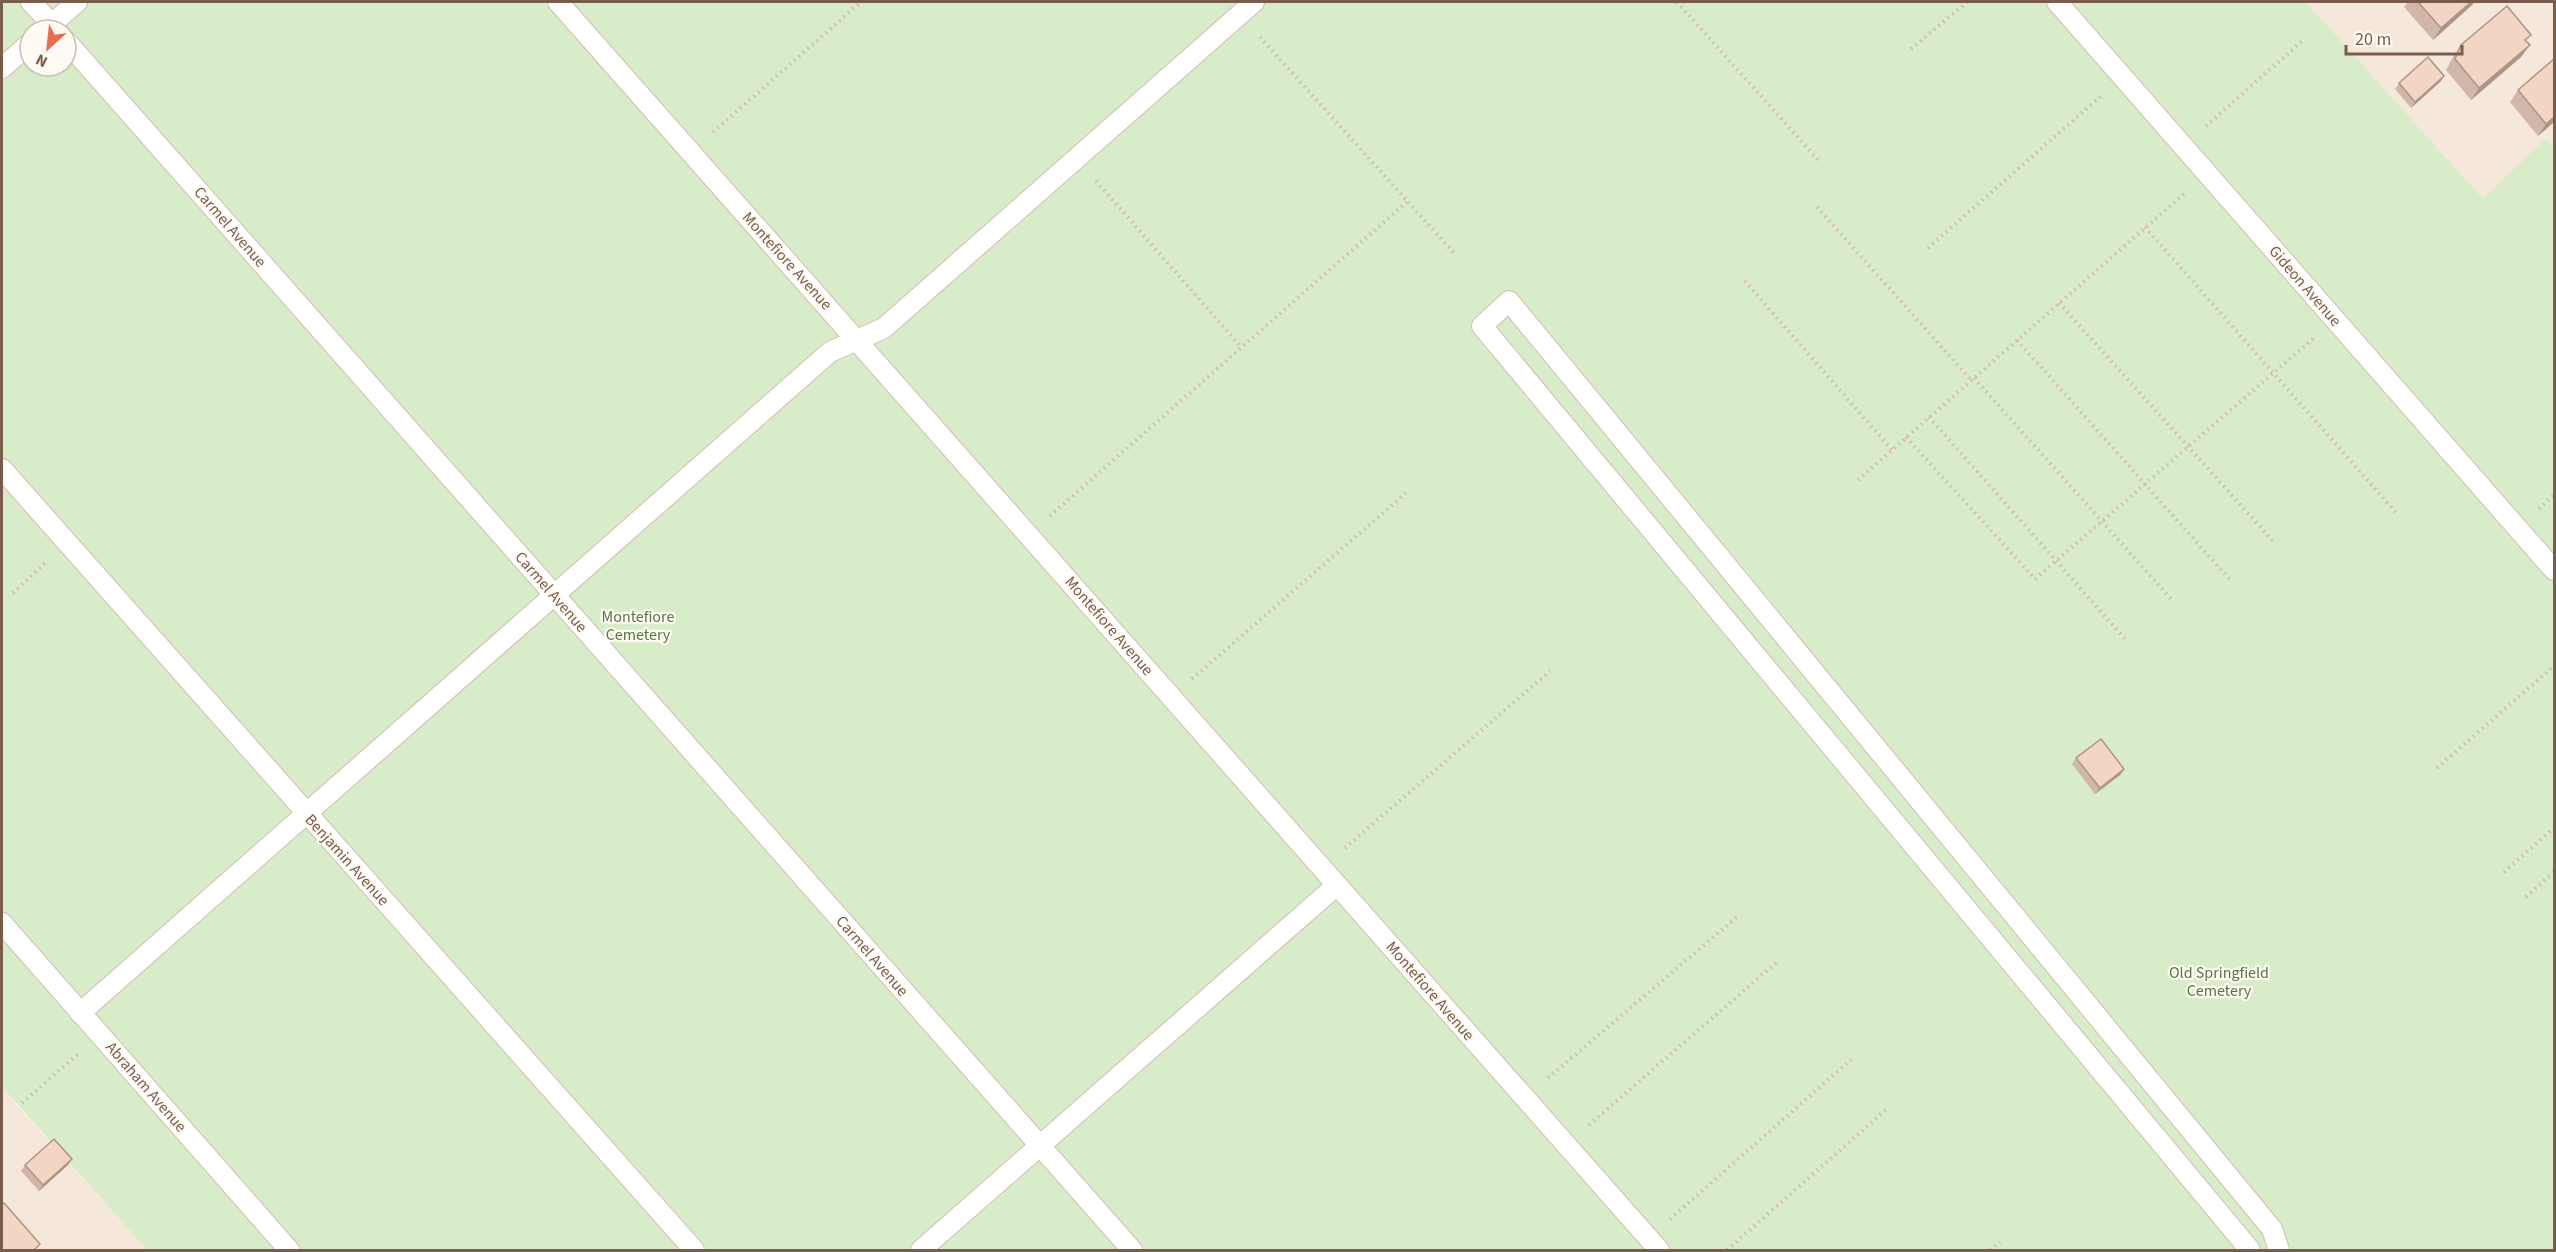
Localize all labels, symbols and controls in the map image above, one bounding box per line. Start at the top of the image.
north arrow [18,18,78,78]
scale bar [2346,18,2462,56]
text: 20 m [2355,27,2391,52]
text: N [32,48,51,73]
street label: Carmel Avenue [189,182,271,272]
street label: Montefiore Avenue [737,207,837,315]
street label: Gideon Avenue [2264,241,2346,331]
street label: Carmel Avenue [510,547,592,637]
street label: Montefiore Avenue [1060,572,1158,681]
park label: Montefiore Cemetery [602,606,674,646]
street label: Benjamin Avenue [300,809,394,911]
street label: Carmel Avenue [831,911,913,1001]
street label: Montefiore Avenue [1381,937,1479,1046]
park label: Old Springfield Cemetery [2169,962,2269,1002]
street label: Abraham Avenue [101,1037,192,1137]

